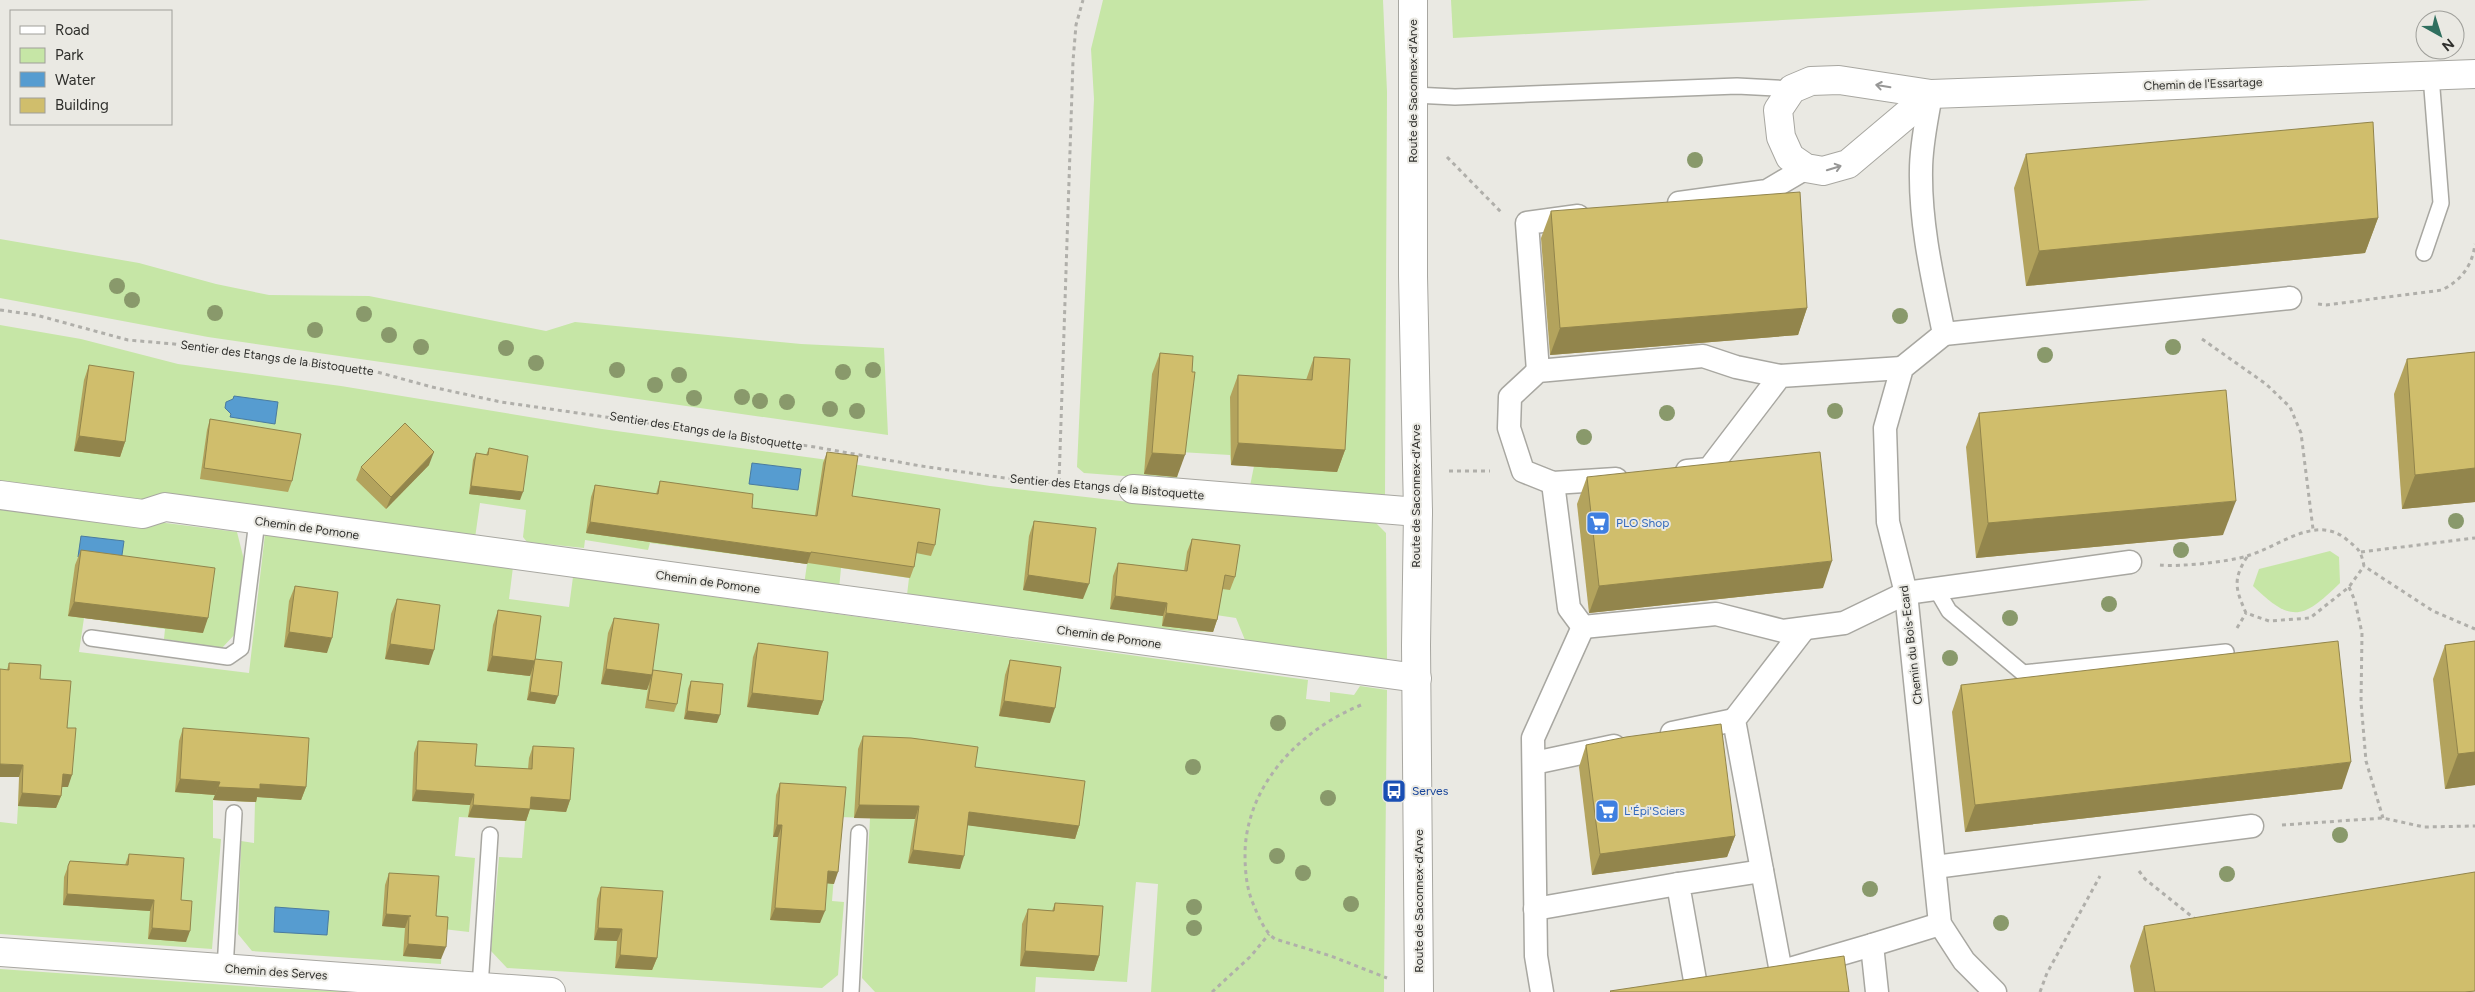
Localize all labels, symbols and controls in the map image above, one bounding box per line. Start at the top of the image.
legend [10,10,172,125]
north arrow [2415,10,2465,60]
street label: Route de Saconnex-d'Arve [1406,19,1420,163]
text: Road [55,21,90,39]
text: N [2438,35,2457,55]
text: Park [55,46,84,64]
text: Water [55,71,95,89]
street label: Chemin de l'Essartage [2143,75,2263,93]
one-way arrow [1875,81,1891,91]
text: Building [55,96,109,114]
one-way arrow [1825,163,1841,172]
street label: Sentier des Etangs de la Bistoquette [180,338,375,379]
street label: Sentier des Etangs de la Bistoquette [609,409,804,453]
street label: Route de Saconnex-d'Arve [1409,424,1423,568]
street label: Sentier des Etangs de la Bistoquette [1009,472,1205,503]
supermarket icon: PLO Shop [1585,510,1611,536]
street label: Chemin de Pomone [254,514,361,542]
place label: PLO Shop [1616,516,1669,530]
street label: Chemin de Pomone [655,568,762,596]
street label: Chemin du Bois-Ecard [1897,585,1925,705]
street label: Chemin de Pomone [1056,623,1163,651]
bus stop icon: Serves [1381,778,1407,804]
place label: Serves [1412,784,1449,798]
supermarket icon: L'Épi'Sciers [1594,798,1620,824]
place label: L'Épi'Sciers [1624,804,1685,818]
street label: Route de Saconnex-d'Arve [1412,829,1426,973]
street label: Chemin des Serves [224,961,328,983]

